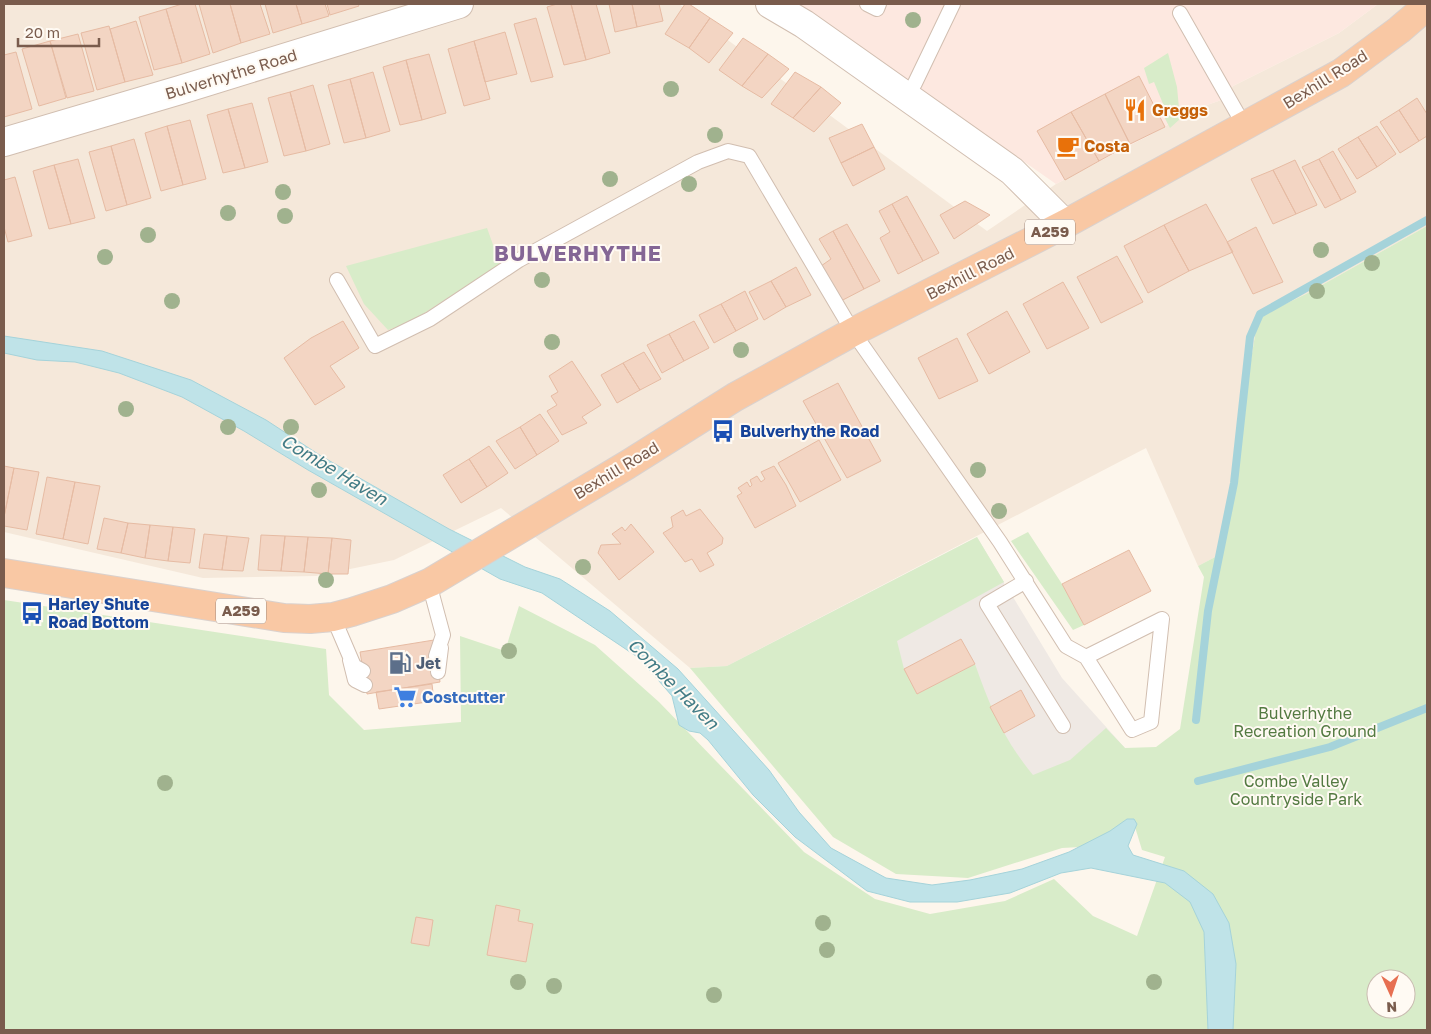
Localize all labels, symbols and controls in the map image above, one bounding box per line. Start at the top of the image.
scale bar [18,15,99,47]
text: 20 m [25,23,60,41]
street label: Bulverhythe Road [163,44,299,104]
street label: Bexhill Road [1279,45,1371,113]
restaurant icon: Greggs [1122,97,1148,123]
place label: Greggs [1152,100,1208,120]
cafe icon: Costa [1055,133,1081,159]
place label: Costa [1084,136,1130,156]
road number: A259 [1025,220,1075,244]
district label: BULVERHYTHE [494,240,662,266]
street label: Bexhill Road [923,242,1017,304]
bus stop icon: Bulverhythe Road [710,418,736,444]
place label: Bulverhythe Road [740,421,879,441]
water label: Combe Haven [278,429,392,510]
street label: Bexhill Road [570,437,662,503]
place label: Harley Shute Road Bottom [48,594,149,632]
road number: A259 [216,598,266,624]
bus stop icon: Harley Shute Road Bottom [19,600,45,626]
water label: Combe Haven [624,633,724,734]
fuel station icon: Jet [387,650,413,676]
place label: Jet [416,653,441,673]
supermarket icon: Costcutter [392,684,418,710]
place label: Costcutter [422,687,505,707]
park label: Bulverhythe Recreation Ground [1233,703,1377,741]
park label: Combe Valley Countryside Park [1230,771,1362,809]
north arrow [1366,969,1416,1019]
text: N [1386,999,1397,1016]

